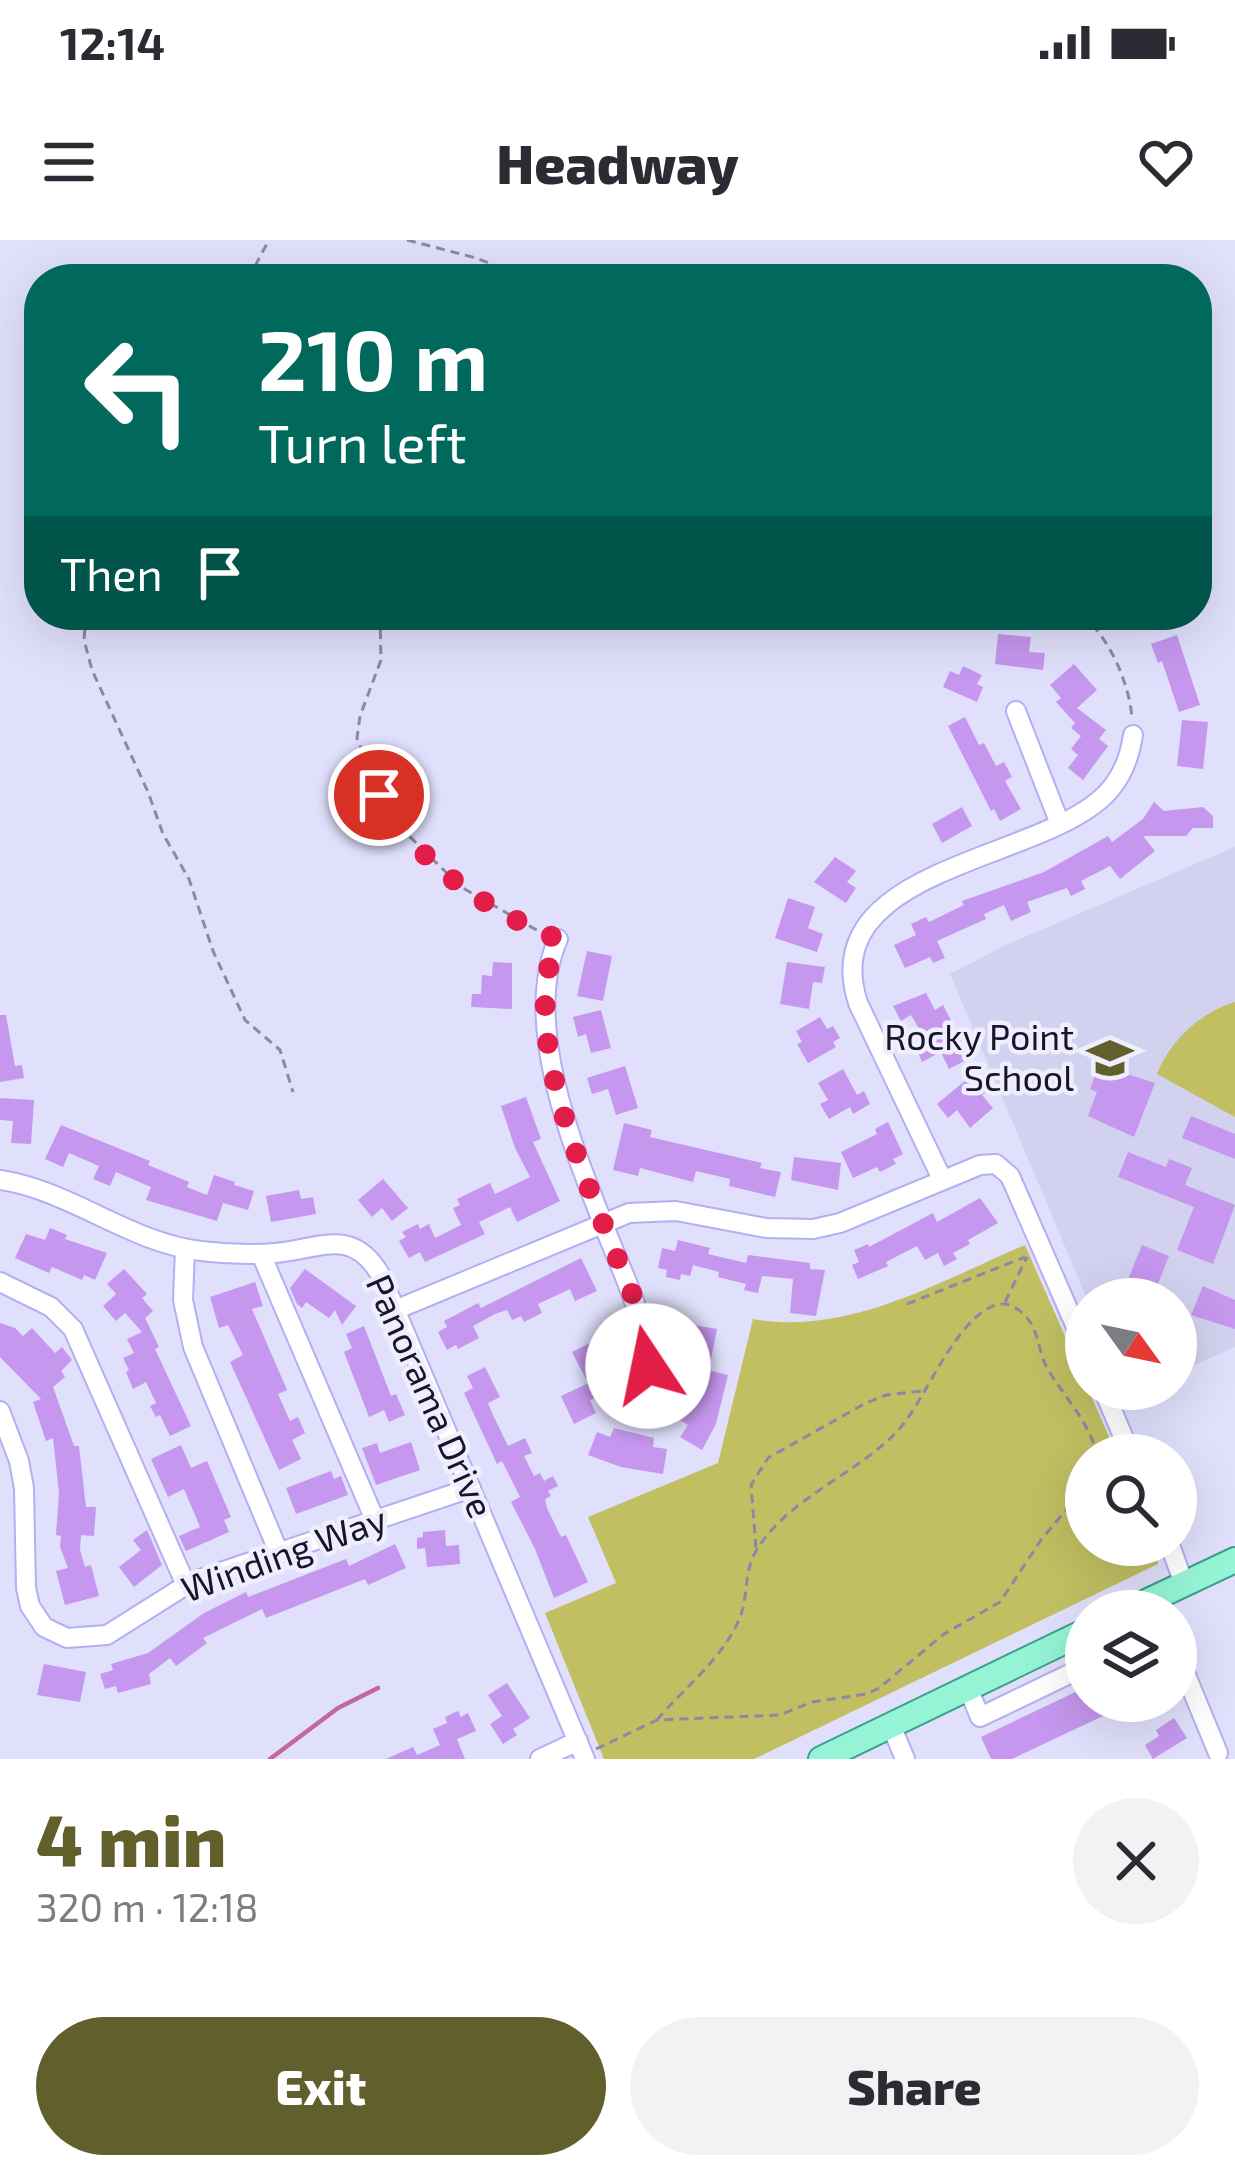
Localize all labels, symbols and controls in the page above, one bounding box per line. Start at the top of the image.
text: 12:14 [60,15,165,69]
icon: menu [36,129,102,195]
icon: heart [1133,129,1199,195]
text: Headway [496,130,739,195]
text: 210 m [258,307,488,408]
icon: left [60,312,216,468]
text: Turn left [258,409,467,474]
icon: arrive [187,540,253,606]
text: Then [60,546,163,600]
pin [328,744,430,846]
icon: arrive [346,762,412,828]
place label: Rocky Point School [884,1014,1074,1098]
school or university icon: Rocky Point School [1085,1033,1135,1083]
street label: Panorama Drive [359,1267,504,1523]
north arrow [1065,1278,1197,1410]
map controls [1065,1278,1197,1722]
position arrow [585,1303,711,1429]
button: search [1065,1434,1197,1566]
street label: Winding Way [175,1496,392,1609]
button: layers [1065,1590,1197,1722]
text: 4 min [36,1795,227,1881]
button: close [1073,1798,1199,1924]
text: 320 m · 12:18 [36,1883,258,1930]
button: Exit [36,2017,606,2155]
button: Share [630,2017,1199,2155]

